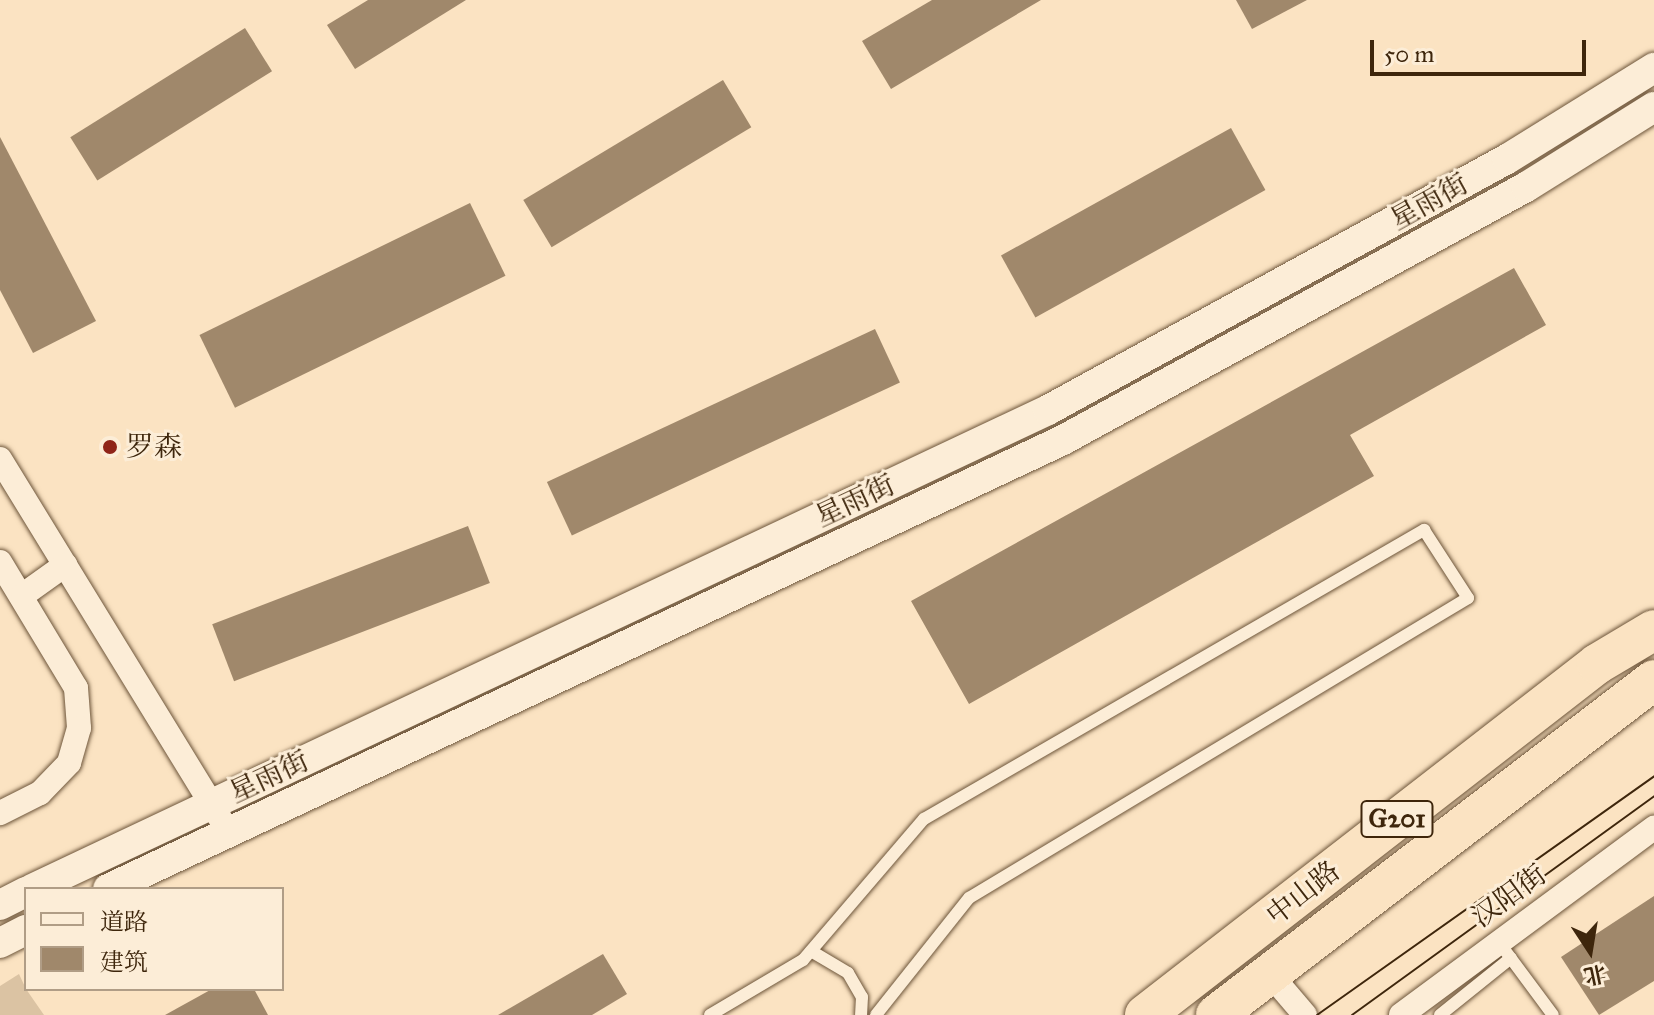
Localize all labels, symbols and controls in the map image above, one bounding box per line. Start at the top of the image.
scale bar [1374,24,1590,74]
text: 50 m [1384,39,1434,69]
street label: 星雨街 [1384,167,1474,237]
place label: 罗森 [126,430,182,464]
marker: 罗森 [101,438,119,456]
street label: 星雨街 [810,468,900,534]
street label: 星雨街 [224,744,314,810]
road number: G201 [1359,797,1435,841]
street label: 中山路 [1260,854,1346,932]
street label: 汉阳街 [1465,858,1553,934]
legend [24,887,284,991]
text: 道路 [100,907,148,937]
north arrow [1550,911,1630,991]
text: 建筑 [100,947,148,977]
text: 北 [1582,959,1609,990]

